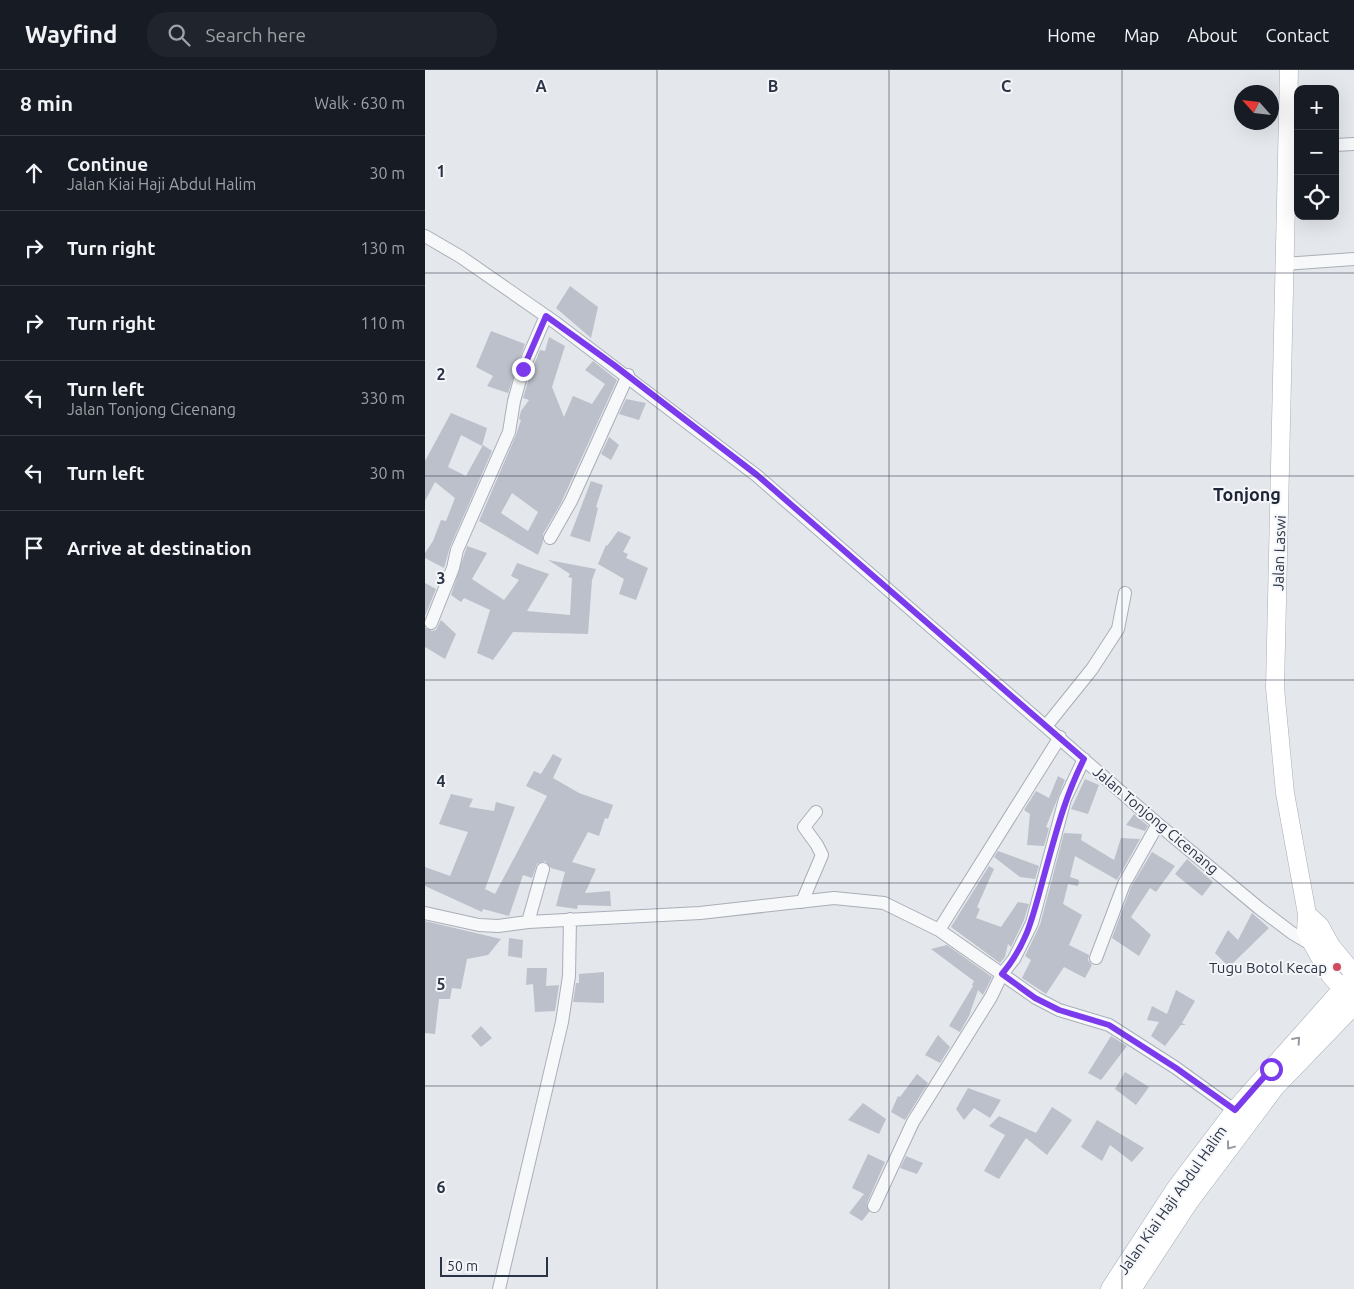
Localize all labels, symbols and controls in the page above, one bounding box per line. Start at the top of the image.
search box [147,12,497,57]
text: Wayfind [25,21,117,48]
icon: search [165,21,193,49]
text: Search here [205,24,306,46]
text: Home [1047,25,1096,45]
text: Map [1124,25,1159,45]
text: About [1187,25,1237,45]
text: Contact [1265,25,1329,45]
text: A [535,77,547,95]
text: B [768,77,778,95]
text: C [1001,77,1011,95]
north arrow [1234,85,1279,130]
map controls [1294,85,1339,220]
button: + [1294,85,1339,130]
text: 8 min [20,91,73,115]
text: Walk · 630 m [314,94,405,112]
button: − [1294,130,1339,175]
text: Continue [67,153,148,175]
icon: ahead [20,159,48,187]
text: 1 [436,162,446,180]
text: 30 m [369,164,405,182]
text: Jalan Kiai Haji Abdul Halim [67,175,256,193]
button: locate [1294,175,1339,220]
icon: right [20,234,48,262]
text: Turn right [67,237,155,259]
text: 130 m [360,239,405,257]
icon: right [20,309,48,337]
text: Turn right [67,312,155,334]
text: 110 m [360,314,405,332]
route end [512,358,535,381]
text: 2 [436,365,446,383]
text: Turn left [67,378,145,400]
icon: left [20,384,48,412]
text: 330 m [360,389,405,407]
text: Jalan Tonjong Cicenang [67,400,236,418]
icon: left [20,459,48,487]
text: Turn left [67,462,145,484]
text: 30 m [369,464,405,482]
district label: Tonjong [1213,484,1281,504]
street label: Jalan Laswi [1269,515,1289,591]
icon: arrive [20,534,48,562]
text: Arrive at destination [67,537,252,559]
text: 3 [436,569,446,587]
street label: Jalan Tonjong Cicenang [1090,763,1222,877]
text: 4 [436,772,446,790]
place label: Tugu Botol Kecap [1209,959,1327,976]
marker: Tugu Botol Kecap [1331,961,1343,973]
text: 5 [436,975,446,993]
one-way arrow [1291,1037,1300,1046]
route start [1260,1058,1283,1081]
street label: Jalan Kiai Haji Abdul Halim [1114,1122,1230,1278]
one-way arrow [1228,1140,1236,1149]
text: 6 [436,1178,446,1196]
scale bar [440,1254,547,1277]
text: 50 m [447,1258,478,1274]

